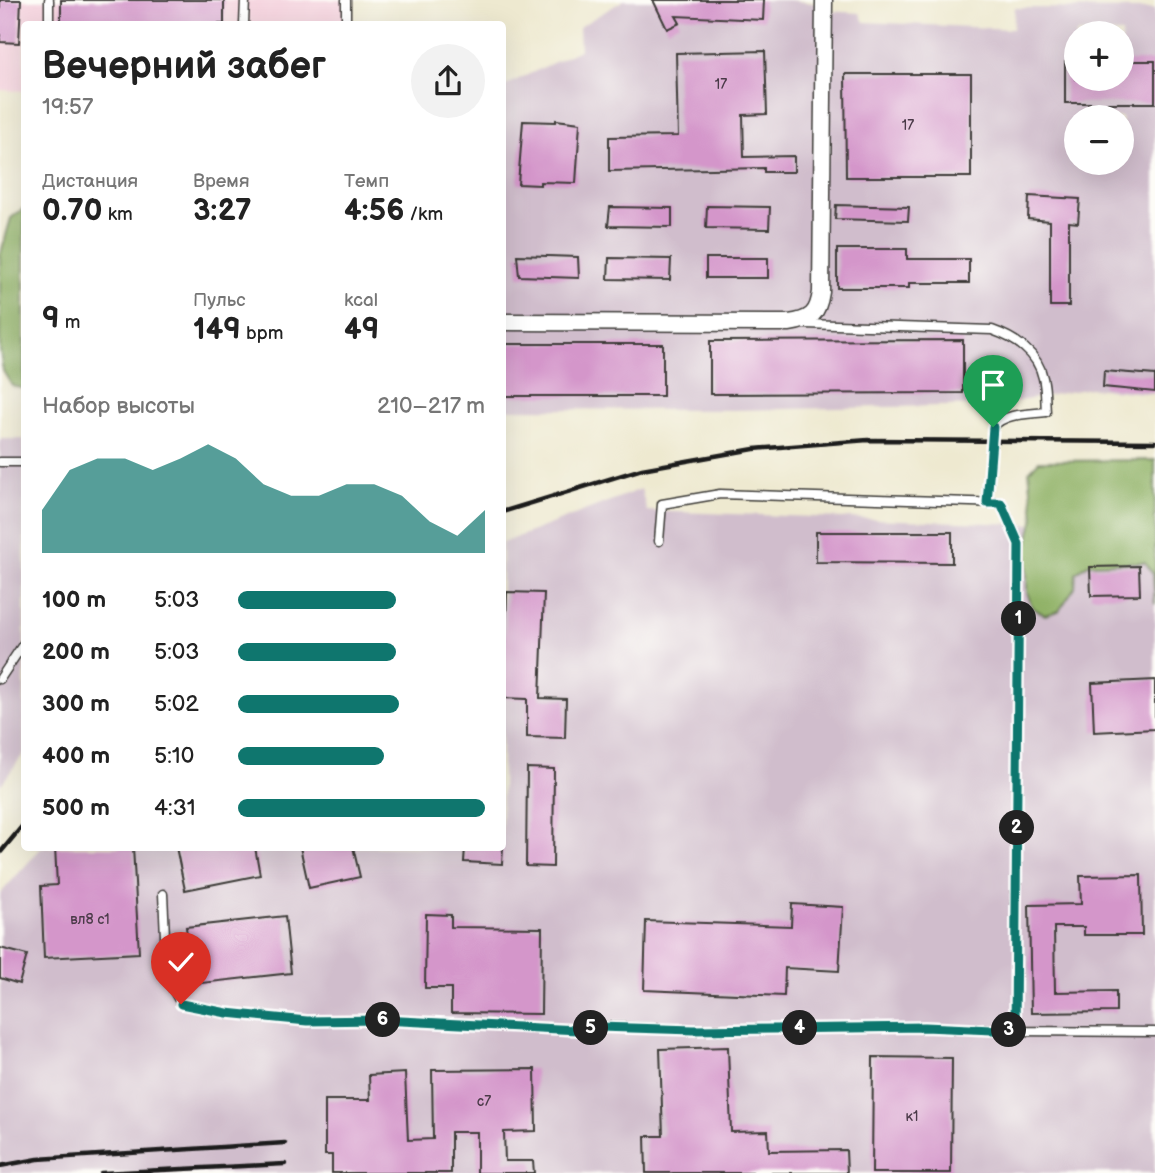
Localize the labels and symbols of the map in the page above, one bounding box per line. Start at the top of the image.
house number: 17 [715,76,727,93]
house number: 17 [902,117,914,134]
pin [963,355,1023,427]
pin: 1 [1002,602,1036,636]
pin: 2 [1000,810,1034,846]
house number: вл8 с1 [70,911,110,928]
pin [151,932,211,1004]
pin: 6 [366,1002,400,1038]
pin: 5 [574,1010,608,1046]
pin: 4 [782,1010,818,1046]
pin: 3 [992,1012,1026,1048]
house number: c7 [477,1093,491,1110]
house number: к1 [906,1108,918,1125]

